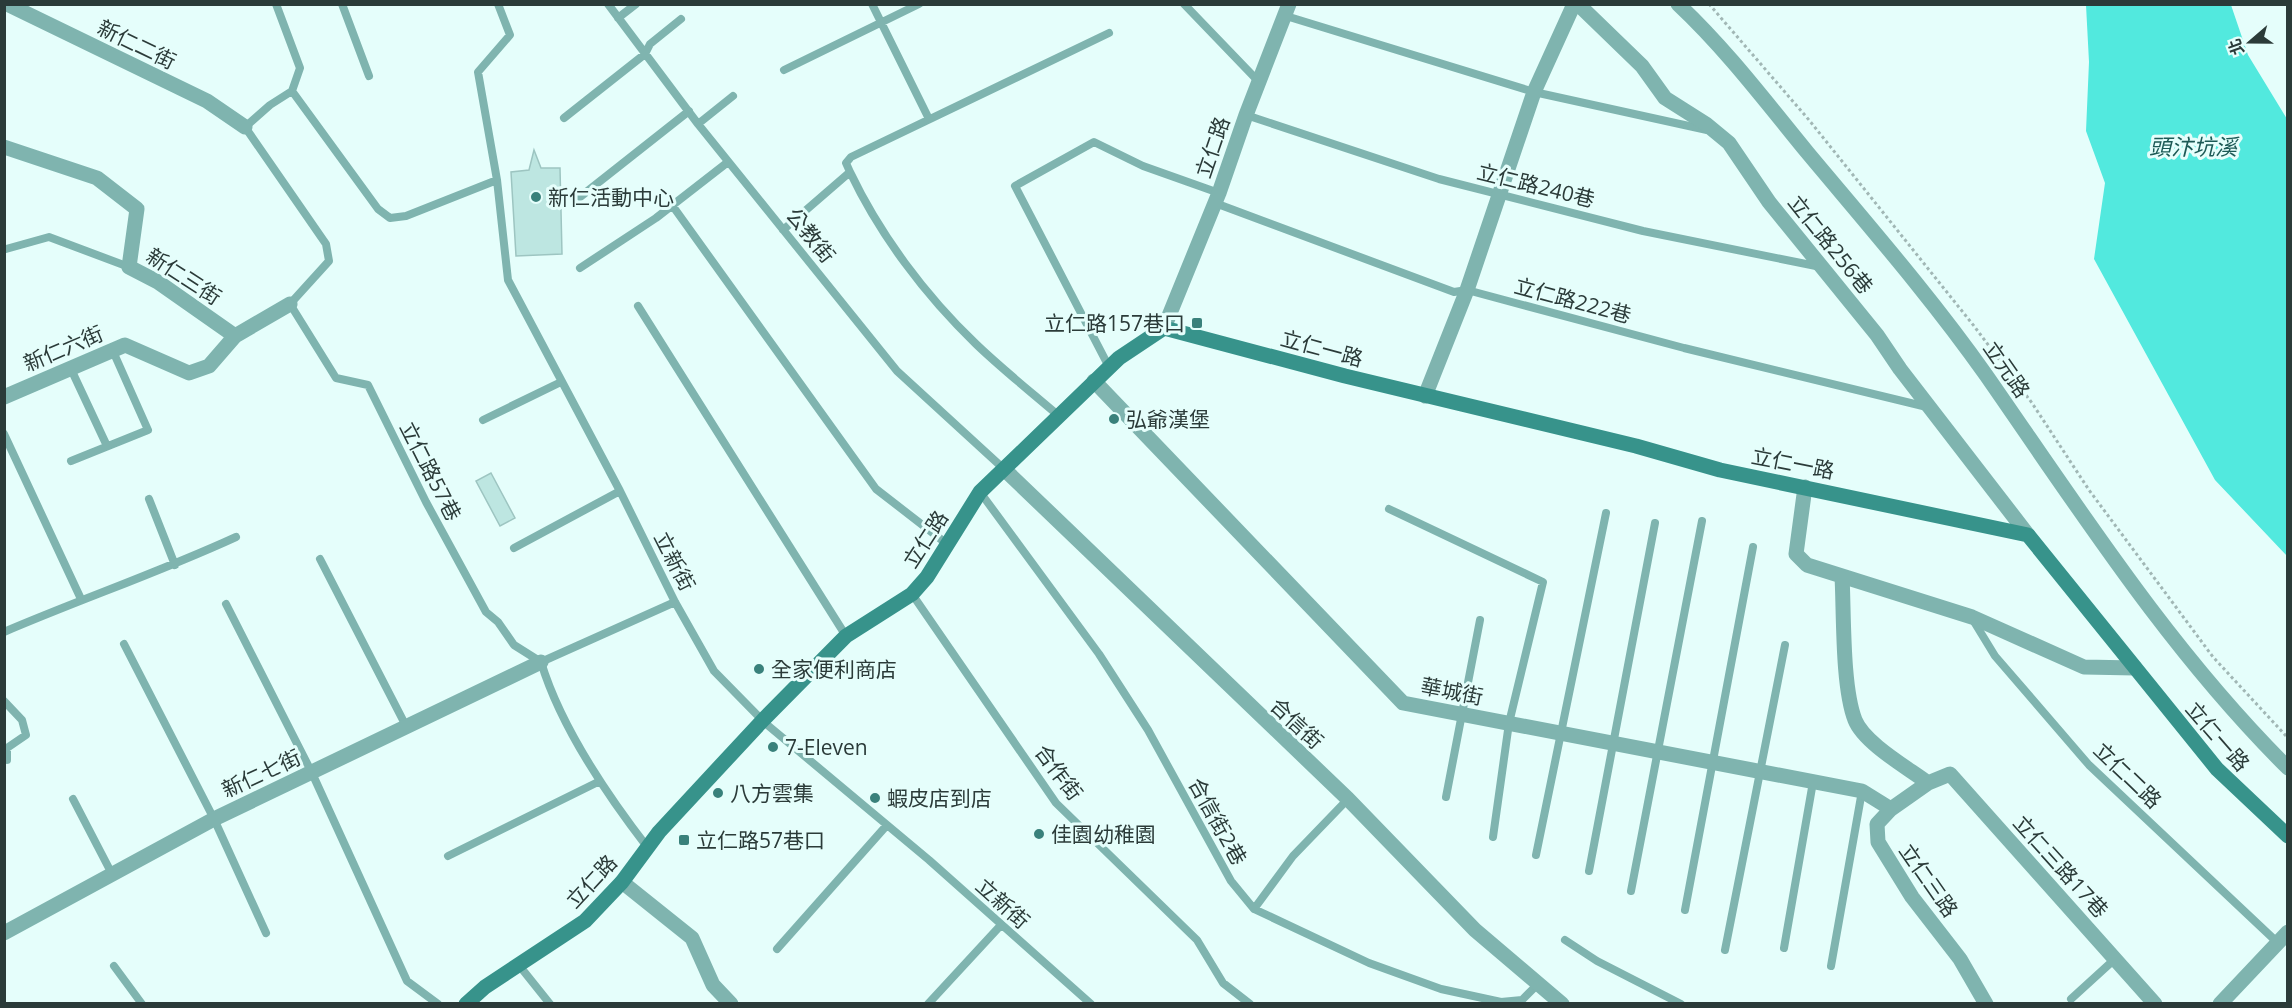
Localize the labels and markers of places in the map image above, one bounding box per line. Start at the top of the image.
place label: 新仁活動中心 [548,183,674,211]
marker: 新仁活動中心 [529,190,543,204]
place label: 立仁路157巷口 [1044,309,1185,337]
marker: 立仁路157巷口 [1190,316,1204,330]
place label: 弘爺漢堡 [1126,405,1210,433]
marker: 弘爺漢堡 [1107,412,1121,426]
place label: 全家便利商店 [771,655,897,683]
marker: 全家便利商店 [752,662,766,676]
place label: 7-Eleven [785,733,868,761]
marker: 7-Eleven [766,740,780,754]
place label: 八方雲集 [730,779,814,807]
place label: 蝦皮店到店 [887,784,992,812]
marker: 八方雲集 [711,786,725,800]
marker: 蝦皮店到店 [868,791,882,805]
place label: 佳園幼稚園 [1051,820,1156,848]
place label: 立仁路57巷口 [696,826,825,854]
marker: 佳園幼稚園 [1032,827,1046,841]
marker: 立仁路57巷口 [677,833,691,847]

